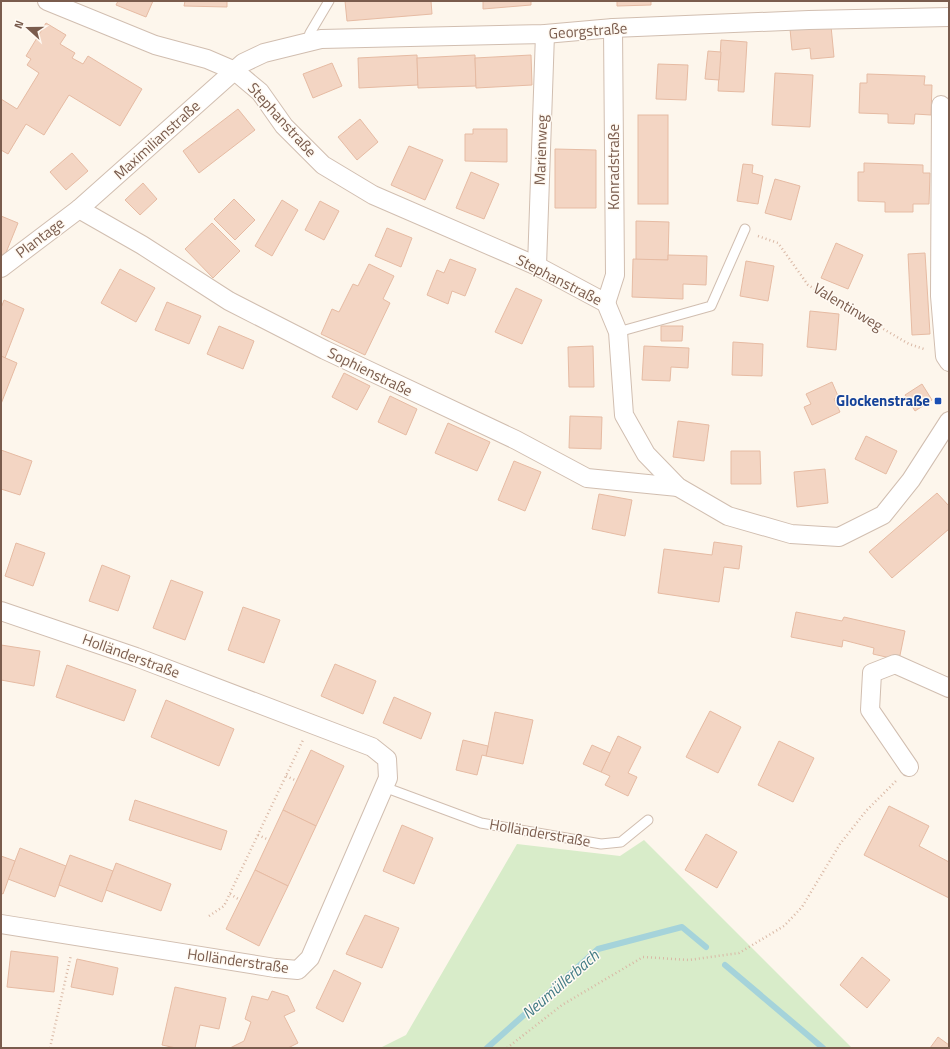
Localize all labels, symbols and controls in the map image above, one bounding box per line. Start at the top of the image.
north arrow [8,8,48,48]
street label: Georgstraße [548,16,628,45]
text: N [10,18,27,31]
street label: Stephanstraße [243,77,322,162]
street label: Maximilianstraße [108,94,205,185]
street label: Marienweg [528,114,553,186]
street label: Konradstraße [602,124,625,210]
street label: Plantage [10,212,69,264]
street label: Stephanstraße [512,248,606,311]
street label: Valentinweg [809,277,888,337]
street label: Sophienstraße [324,341,417,402]
place label: Glockenstraße [836,389,930,412]
marker: Glockenstraße [933,396,943,406]
street label: Holländerstraße [79,627,183,684]
street label: Holländerstraße [488,812,592,853]
street label: Holländerstraße [186,942,290,979]
water label: Neumüllerbach [516,943,605,1024]

